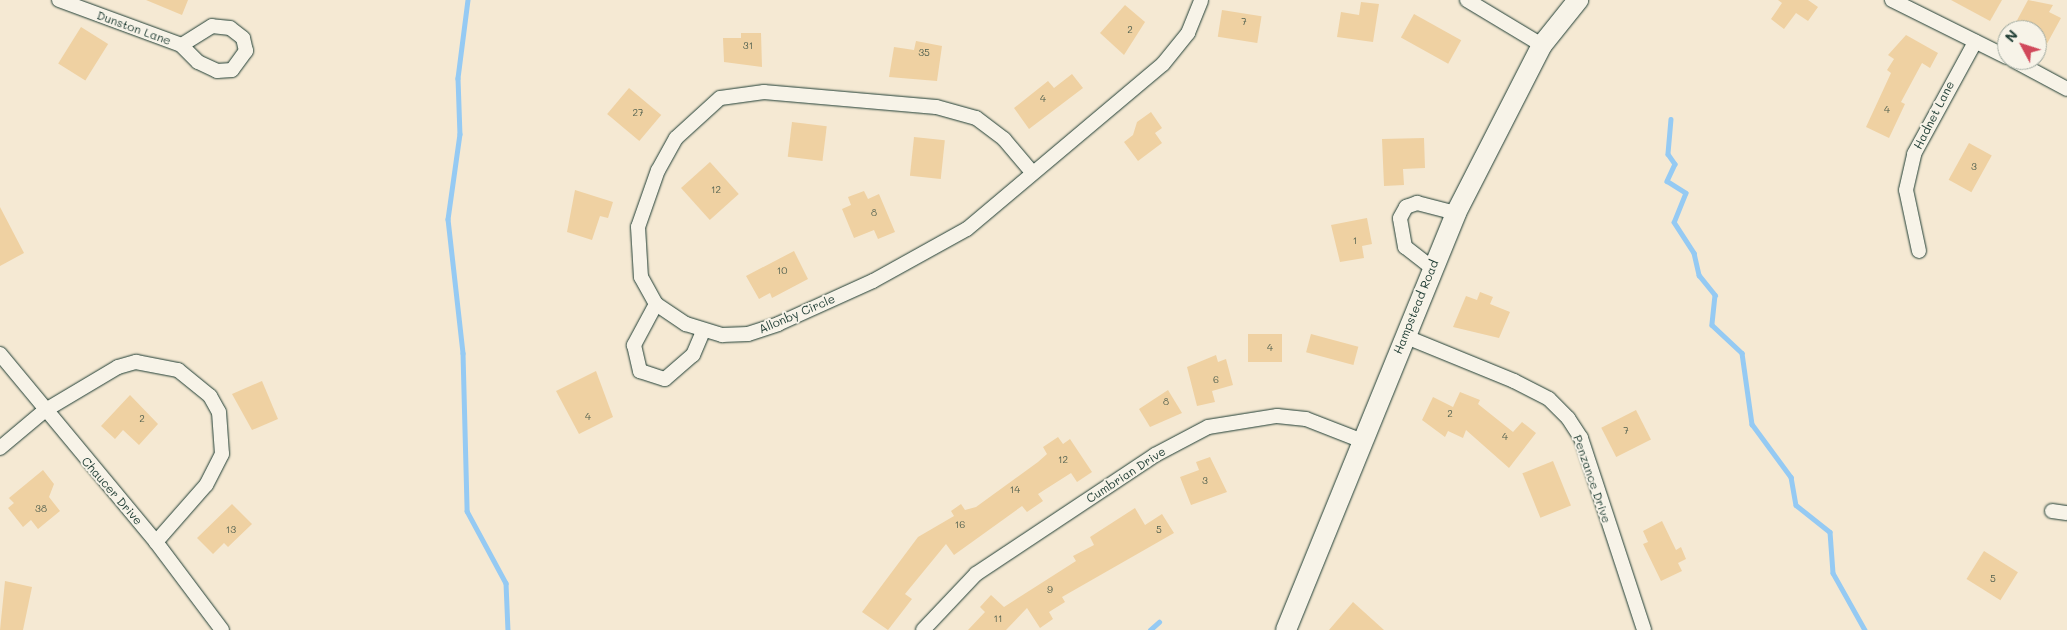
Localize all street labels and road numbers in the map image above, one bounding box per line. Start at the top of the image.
street label: Dunston Lane [95,8,173,48]
street label: Hadnet Lane [1911,78,1957,152]
street label: Hampstead Road [1391,258,1441,356]
street label: Allonby Circle [757,291,837,337]
street label: Penzance Drive [1570,433,1614,525]
street label: Cumbrian Drive [1084,444,1168,506]
street label: Chaucer Drive [79,454,145,528]

